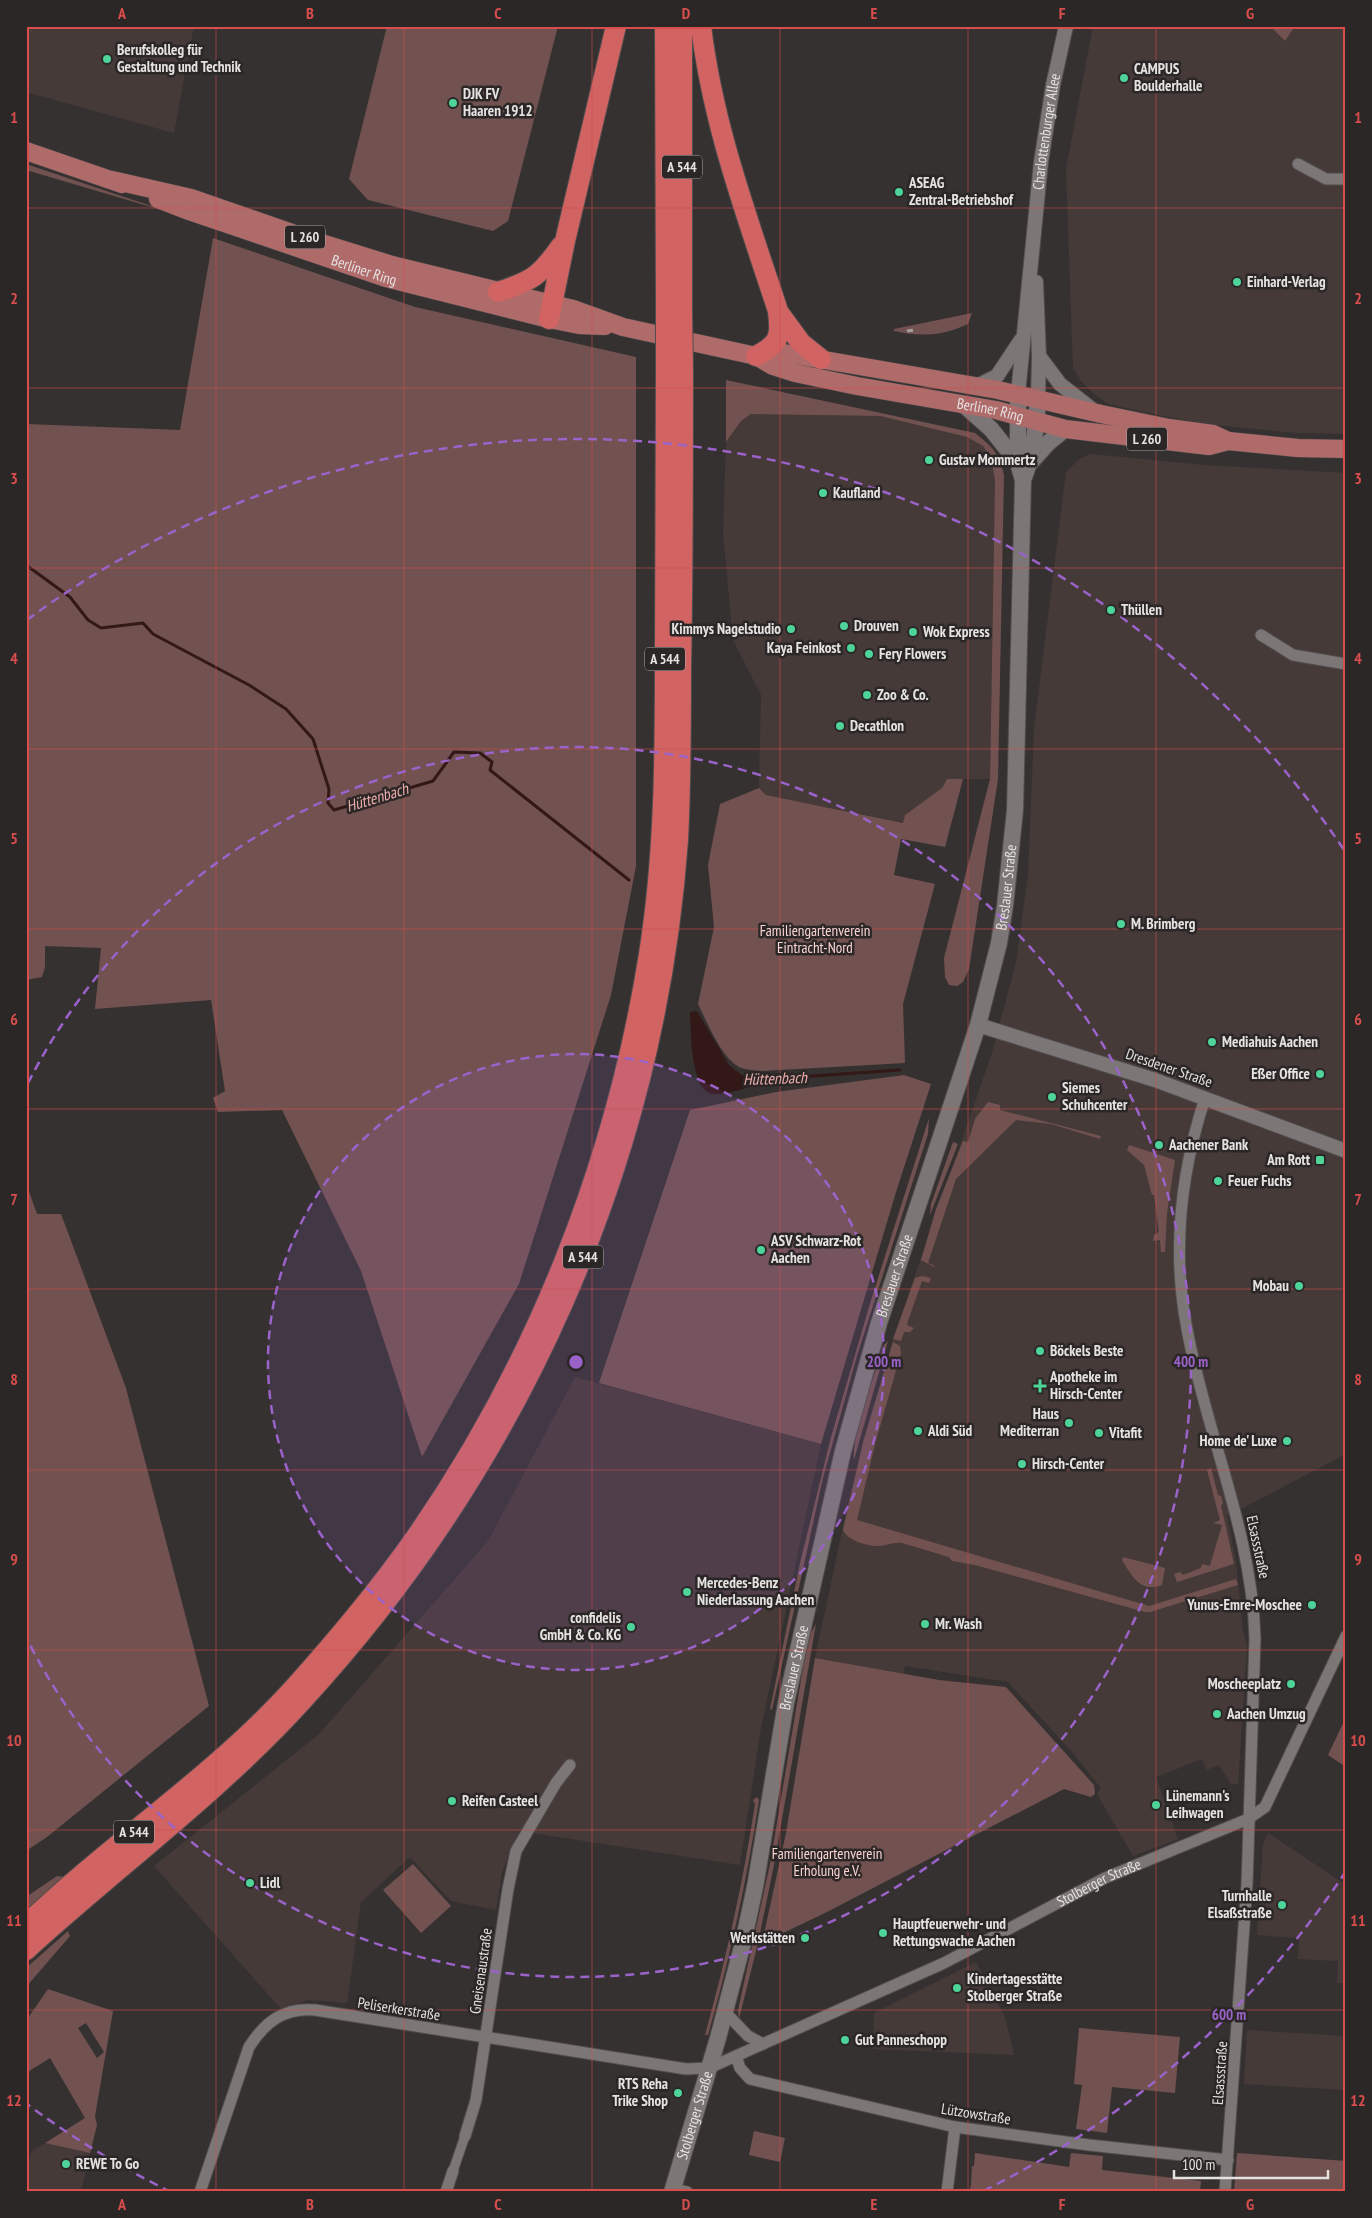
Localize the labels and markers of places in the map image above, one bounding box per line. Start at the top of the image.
place label: Berufskolleg für Gestaltung und Technik [117,40,242,76]
marker: Berufskolleg für Gestaltung und Technik [101,53,113,65]
place label: CAMPUS Boulderhalle [1134,59,1203,95]
marker: CAMPUS Boulderhalle [1118,72,1130,84]
place label: DJK FV Haaren 1912 [463,84,533,120]
marker: DJK FV Haaren 1912 [447,97,459,109]
place label: ASEAG Zentral-Betriebshof [908,173,1014,209]
marker: ASEAG Zentral-Betriebshof [893,186,905,198]
place label: Einhard-Verlag [1247,272,1326,291]
marker: Einhard-Verlag [1231,276,1243,288]
place label: Gustav Mommertz [939,450,1036,469]
marker: Gustav Mommertz [923,454,935,466]
place label: Kaufland [833,483,881,502]
marker: Kaufland [817,487,829,499]
place label: Thüllen [1121,600,1162,619]
marker: Thüllen [1105,604,1117,616]
place label: Drouven [854,616,899,635]
place label: Kimmys Nagelstudio [672,619,781,638]
marker: Drouven [838,620,850,632]
place label: Wok Express [922,622,990,641]
marker: Kimmys Nagelstudio [785,623,797,635]
marker: Wok Express [907,626,919,638]
place label: Kaya Feinkost [767,638,842,657]
marker: Kaya Feinkost [845,642,857,654]
place label: Fery Flowers [879,644,946,663]
marker: Fery Flowers [863,648,875,660]
place label: Zoo & Co. [877,685,929,704]
marker: Zoo & Co. [861,689,873,701]
place label: Decathlon [850,716,904,735]
marker: Decathlon [834,720,846,732]
place label: M. Brimberg [1131,914,1196,933]
marker: M. Brimberg [1115,918,1127,930]
place label: Mediahuis Aachen [1222,1032,1318,1051]
marker: Mediahuis Aachen [1206,1036,1218,1048]
place label: Eßer Office [1251,1064,1310,1083]
marker: Eßer Office [1314,1068,1326,1080]
place label: Siemes Schuhcenter [1062,1078,1128,1114]
marker: Siemes Schuhcenter [1046,1091,1058,1103]
place label: Aachener Bank [1168,1135,1249,1154]
marker: Aachener Bank [1153,1139,1165,1151]
place label: Am Rott [1266,1150,1311,1169]
marker: Am Rott [1314,1154,1326,1166]
place label: Feuer Fuchs [1228,1171,1292,1190]
marker: Feuer Fuchs [1212,1175,1224,1187]
place label: ASV Schwarz-Rot Aachen [770,1231,862,1267]
marker: ASV Schwarz-Rot Aachen [755,1244,767,1256]
place label: Mobau [1253,1276,1289,1295]
marker: Mobau [1293,1280,1305,1292]
place label: Böckels Beste [1050,1341,1124,1360]
marker: Böckels Beste [1034,1345,1046,1357]
centre of rings [567,1353,585,1371]
place label: Apotheke im Hirsch-Center [1049,1367,1123,1403]
marker: Apotheke im Hirsch-Center [1034,1380,1046,1392]
place label: Haus Mediterran [1000,1404,1059,1440]
marker: Haus Mediterran [1063,1417,1075,1429]
place label: Aldi Süd [927,1421,973,1440]
place label: Vitafit [1108,1423,1142,1442]
marker: Aldi Süd [912,1425,924,1437]
marker: Vitafit [1093,1427,1105,1439]
place label: Home de' Luxe [1200,1431,1277,1450]
marker: Home de' Luxe [1281,1435,1293,1447]
place label: Hirsch-Center [1032,1454,1105,1473]
marker: Hirsch-Center [1016,1458,1028,1470]
place label: Mercedes-Benz Niederlassung Aachen [697,1573,814,1609]
marker: Mercedes-Benz Niederlassung Aachen [681,1586,693,1598]
place label: Yunus-Emre-Moschee [1186,1595,1302,1614]
marker: Yunus-Emre-Moschee [1306,1599,1318,1611]
place label: confidelis GmbH & Co. KG [540,1608,621,1644]
place label: Mr. Wash [935,1614,982,1633]
marker: Mr. Wash [919,1618,931,1630]
marker: confidelis GmbH & Co. KG [625,1621,637,1633]
place label: Moscheeplatz [1208,1674,1281,1693]
marker: Moscheeplatz [1285,1678,1297,1690]
place label: Aachen Umzug [1226,1704,1306,1723]
marker: Aachen Umzug [1211,1708,1223,1720]
place label: Lünemann's Leihwagen [1166,1786,1230,1822]
place label: Reifen Casteel [462,1791,538,1810]
marker: Reifen Casteel [446,1795,458,1807]
marker: Lünemann's Leihwagen [1150,1799,1162,1811]
place label: Lidl [260,1873,280,1892]
marker: Lidl [244,1877,256,1889]
place label: Turnhalle Elsaßstraße [1208,1886,1272,1922]
marker: Turnhalle Elsaßstraße [1276,1899,1288,1911]
place label: Hauptfeuerwehr- und Rettungswache Aachen [893,1914,1016,1950]
marker: Hauptfeuerwehr- und Rettungswache Aachen [877,1927,889,1939]
place label: Werkstätten [729,1928,795,1947]
marker: Werkstätten [799,1932,811,1944]
place label: Kindertagesstätte Stolberger Straße [967,1969,1063,2005]
marker: Kindertagesstätte Stolberger Straße [951,1982,963,1994]
place label: Gut Panneschopp [855,2030,947,2049]
marker: Gut Panneschopp [839,2034,851,2046]
place label: RTS Reha Trike Shop [612,2074,668,2110]
marker: RTS Reha Trike Shop [672,2087,684,2099]
place label: REWE To Go [76,2154,139,2173]
marker: REWE To Go [60,2158,72,2170]

